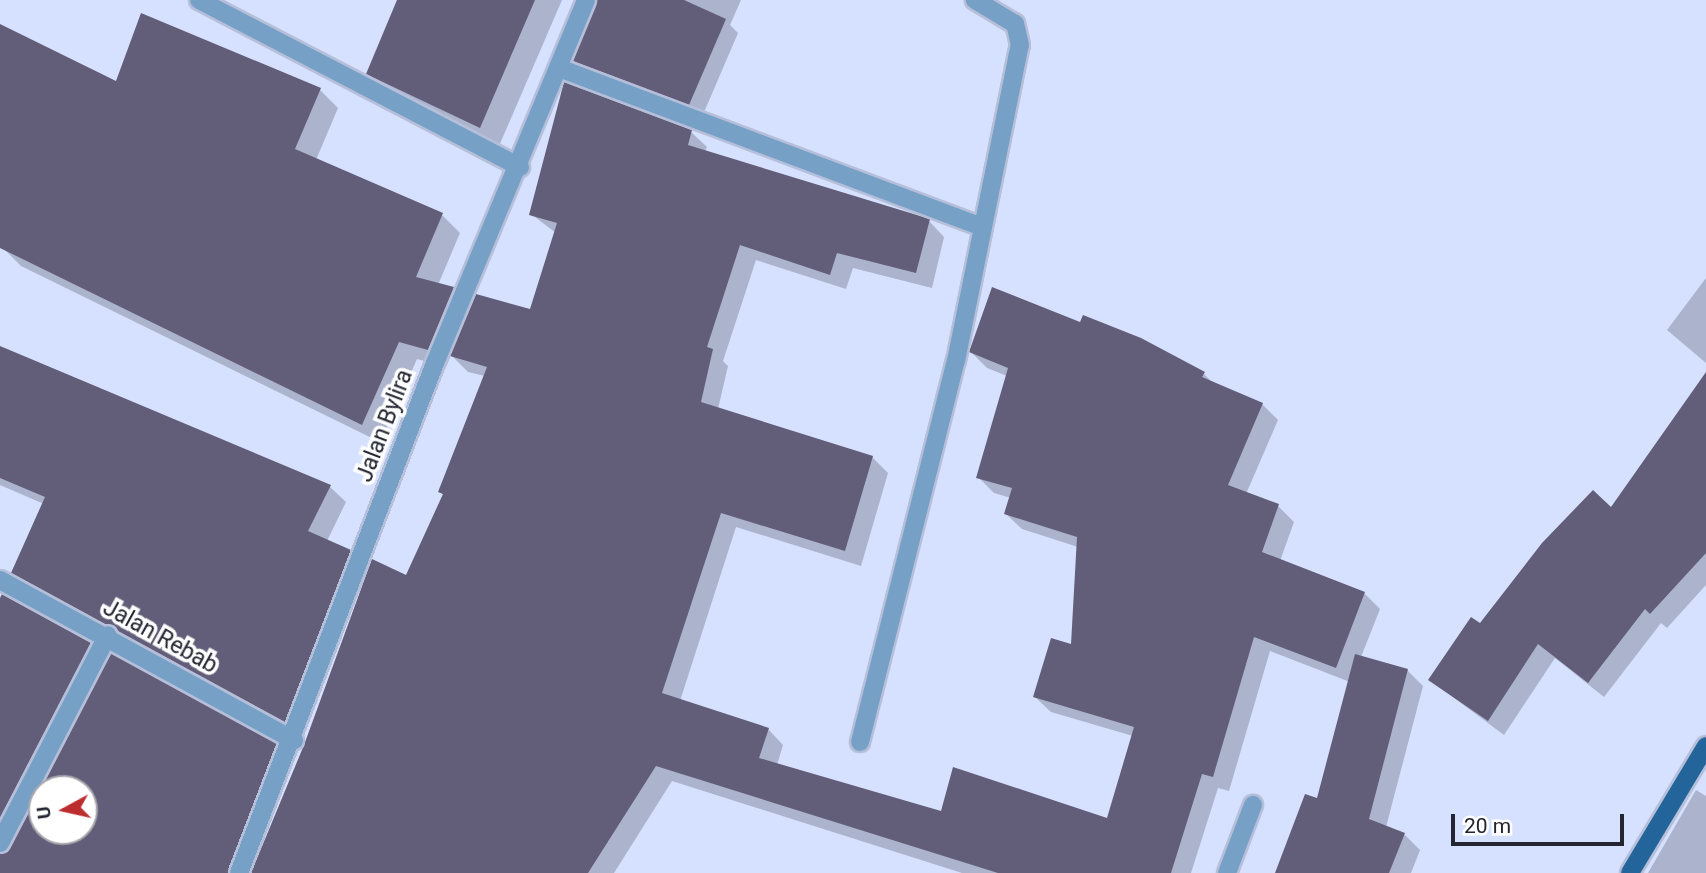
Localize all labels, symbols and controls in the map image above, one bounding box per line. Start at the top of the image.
street label: Jalan Bylira [351,366,419,486]
street label: Jalan Rebab [98,594,222,680]
north arrow [28,775,98,845]
scale bar [1454,800,1627,844]
text: U [31,805,56,821]
text: 20 m [1464,814,1511,838]

